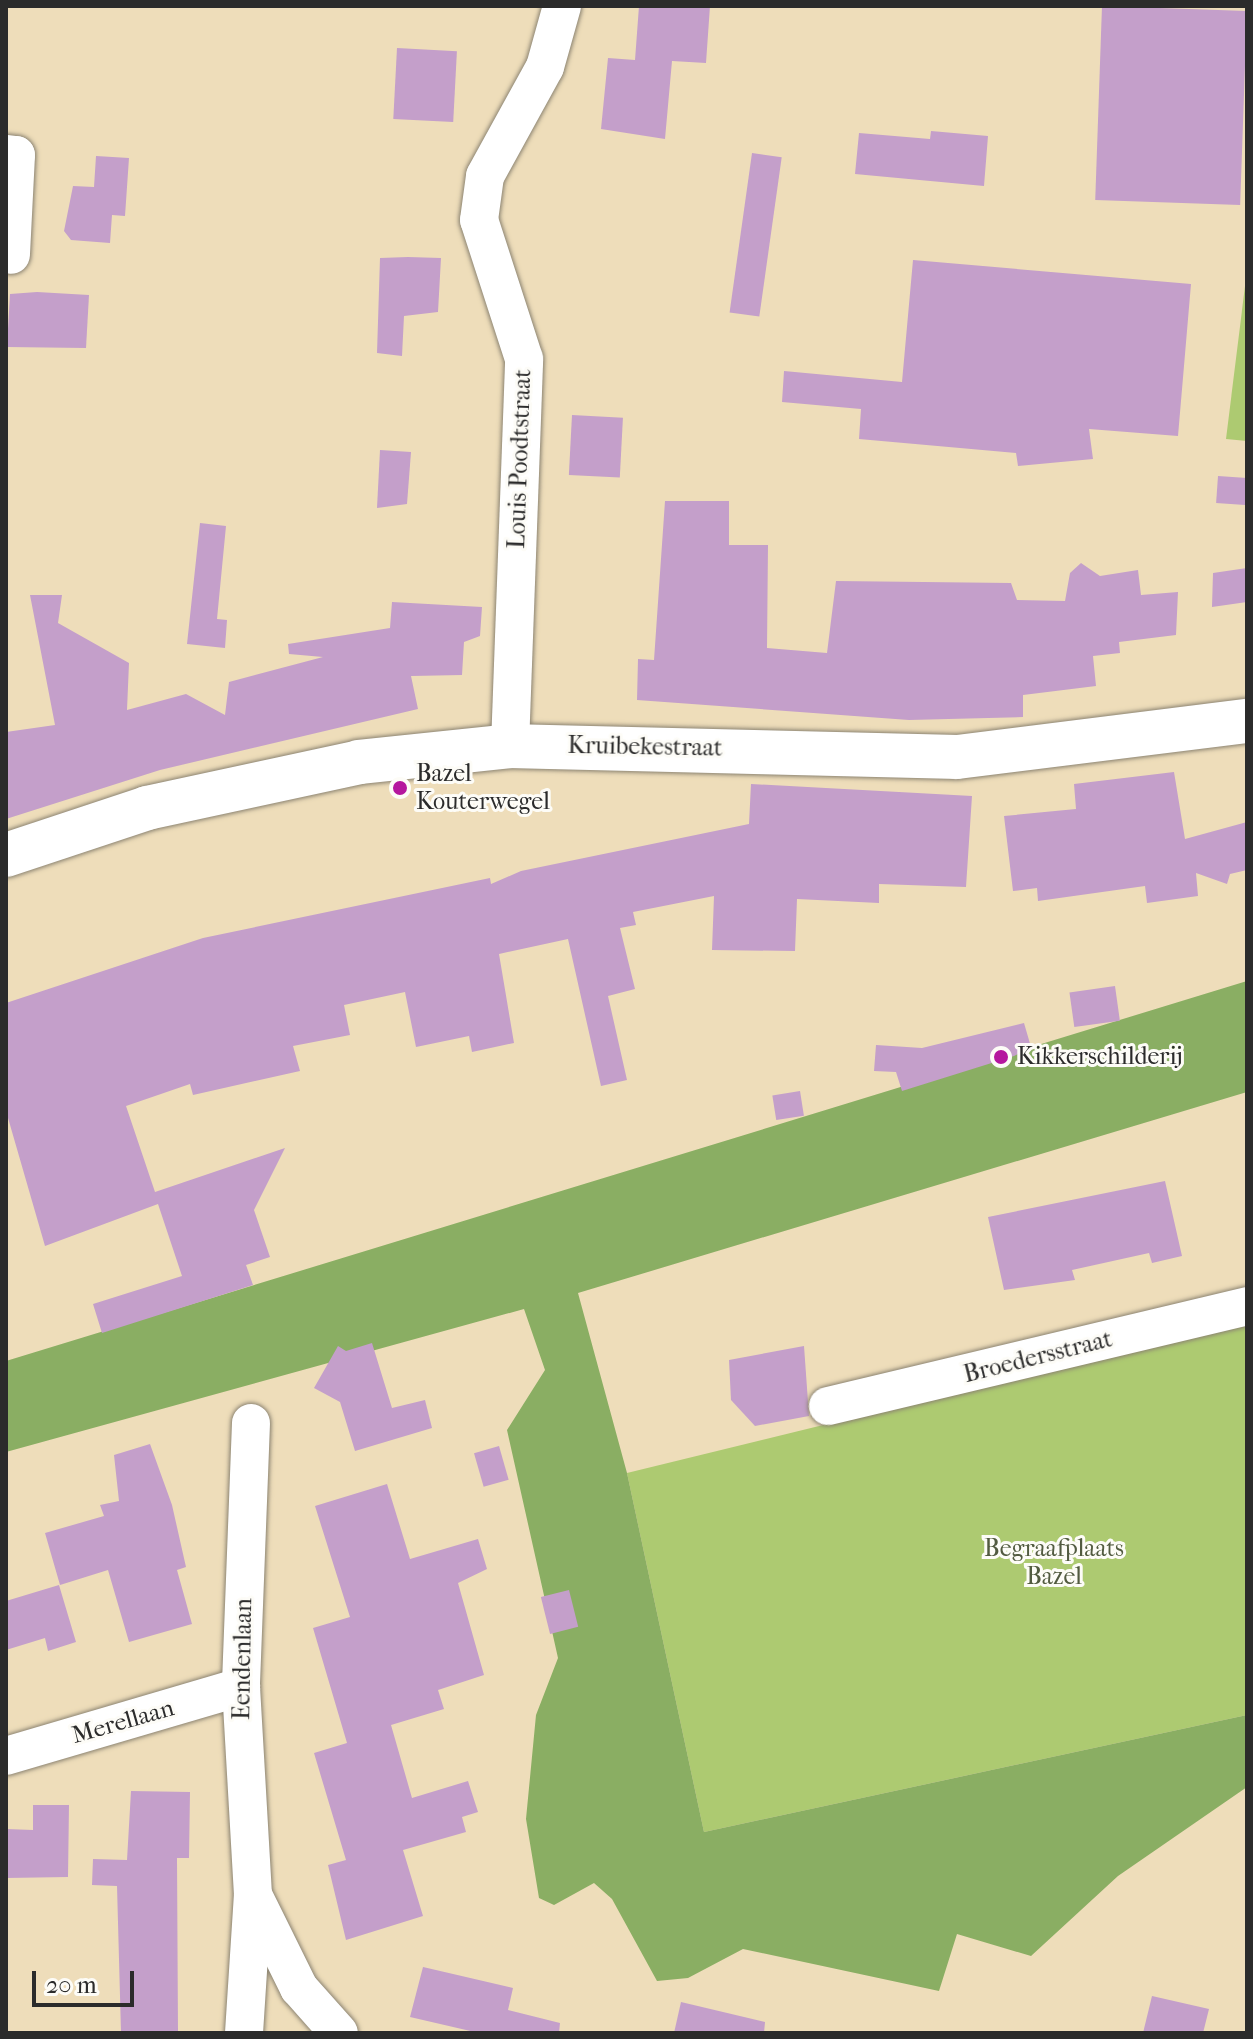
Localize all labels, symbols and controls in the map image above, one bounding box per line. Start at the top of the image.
street label: Louis Poodtstraat [502,369,538,549]
street label: Kruibekestraat [567,731,723,763]
place label: Bazel Kouterwegel [416,760,550,816]
marker: Bazel Kouterwegel [391,779,409,797]
place label: Kikkerschilderij [1017,1043,1183,1071]
marker: Kikkerschilderij [992,1048,1010,1066]
street label: Broedersstraat [961,1325,1115,1389]
park label: Begraafplaats Bazel [984,1535,1124,1591]
street label: Eendenlaan [228,1598,258,1720]
street label: Merellaan [69,1694,177,1750]
scale bar [36,1955,138,2005]
text: 20 m [46,1971,97,1999]

